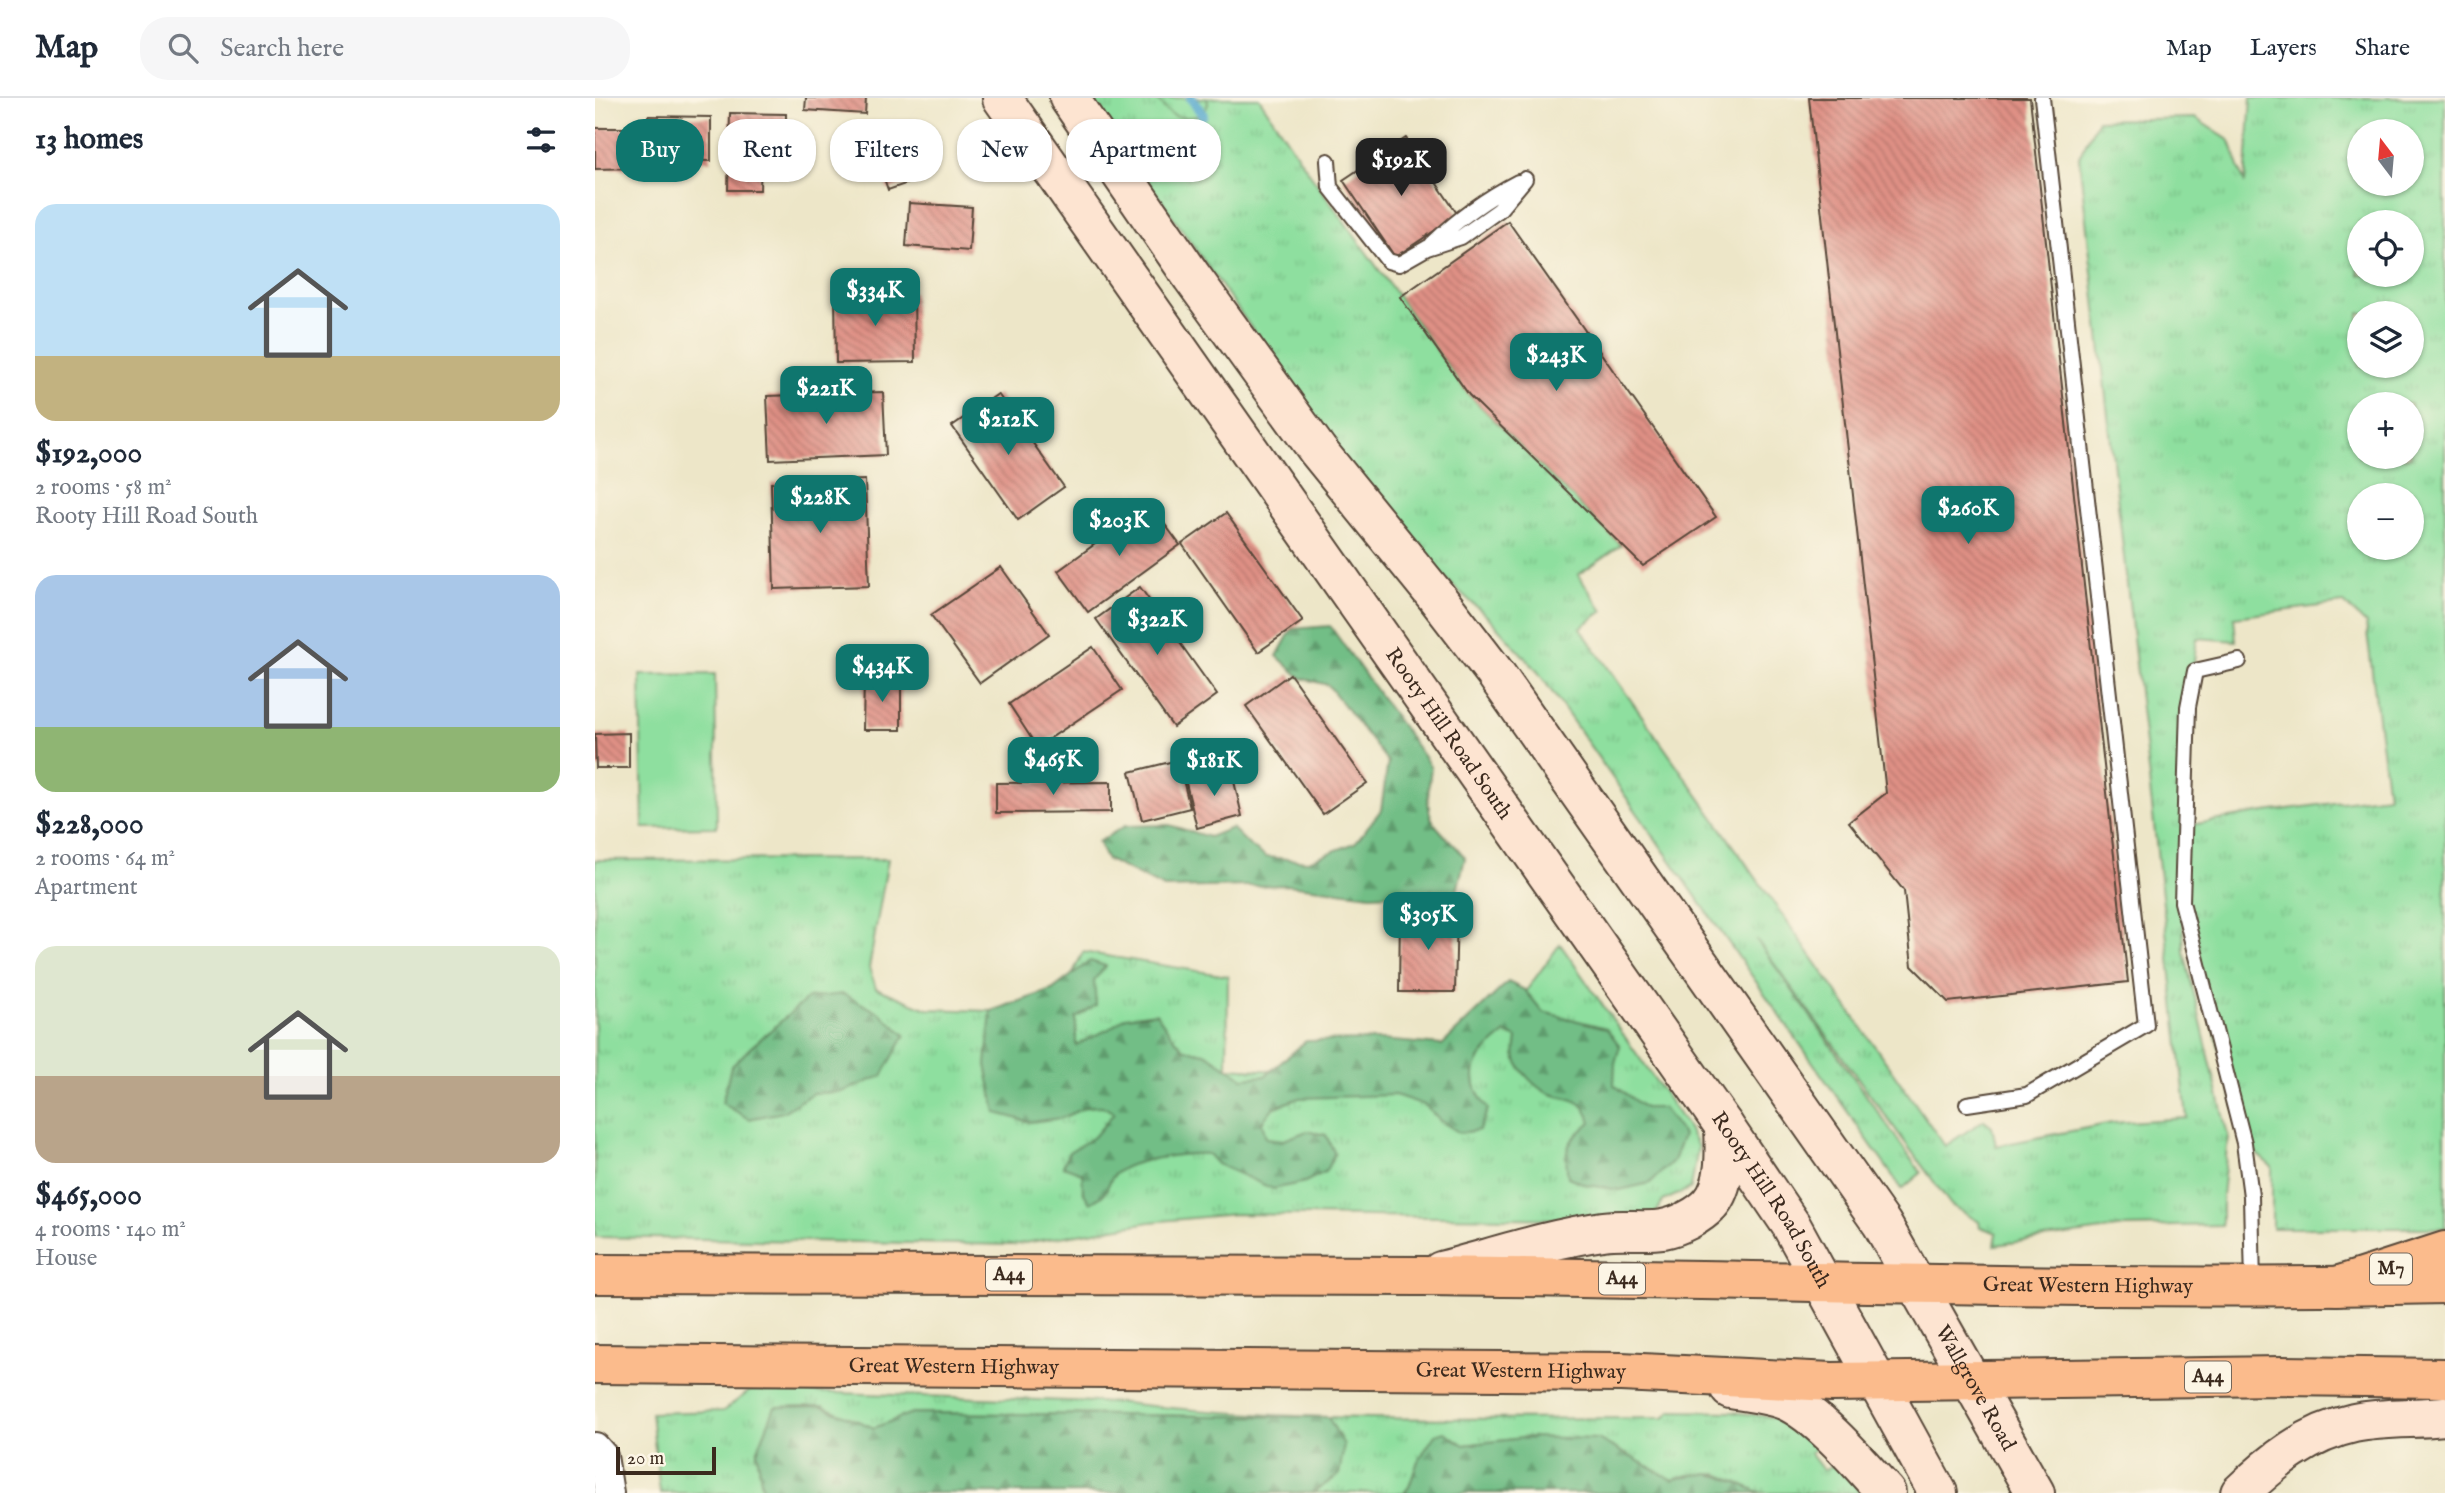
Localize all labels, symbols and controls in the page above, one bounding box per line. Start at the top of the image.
search box [140,17,630,80]
text: Map [35,27,98,69]
icon: search [164,29,202,67]
text: Search here [220,32,344,65]
text: Map [2166,33,2212,64]
text: Layers [2250,33,2317,64]
text: Share [2355,33,2410,64]
chip: Buy [616,119,704,182]
chip: Rent [718,119,816,182]
chip: Filters [830,119,943,182]
chip: New [957,119,1052,182]
chip: Apartment [1066,119,1221,182]
north arrow [2347,119,2424,196]
map controls [2347,119,2424,560]
text: 13 homes [35,121,143,159]
icon: filters [522,121,560,159]
pin: $192K [1352,139,1450,198]
text: $192K [1372,146,1430,175]
button: locate [2347,210,2424,287]
icon: home [235,250,361,376]
pin: $334K [826,268,924,328]
text: $334K [846,276,904,305]
button: layers [2347,301,2424,378]
pin: $243K [1507,334,1605,393]
text: $243K [1526,341,1586,370]
pin: $221K [777,366,875,426]
text: $221K [796,374,856,403]
button: + [2347,392,2424,469]
pin: $212K [959,398,1057,457]
text: $212K [978,405,1038,434]
text: $192,000 [35,435,142,473]
text: 2 rooms · 58 m² [35,473,172,502]
pin: $228K [771,476,869,535]
text: $228K [790,483,850,512]
button: − [2347,483,2424,560]
pin: $260K [1919,486,2017,546]
text: $260K [1937,494,1999,523]
pin: $203K [1070,498,1168,558]
text: Rooty Hill Road South [35,502,258,531]
text: $203K [1089,506,1149,535]
pin: $322K [1108,598,1206,657]
text: $322K [1127,605,1187,634]
icon: home [235,621,361,747]
street label: Rooty Hill Road South [1379,643,1518,825]
pin: $434K [833,644,931,704]
text: $434K [852,652,912,681]
pin: $465K [1004,738,1102,797]
pin: $181K [1165,738,1263,798]
text: $465K [1024,745,1082,774]
text: $181K [1186,746,1242,775]
text: $228,000 [35,806,144,844]
text: 2 rooms · 64 m² [35,844,175,873]
text: Apartment [35,873,138,902]
pin: $305K [1379,892,1477,952]
text: $305K [1399,900,1457,929]
icon: home [235,992,361,1118]
street label: Rooty Hill Road South [1705,1107,1837,1293]
text: $465,000 [35,1177,142,1215]
text: 4 rooms · 140 m² [35,1215,186,1244]
text: House [35,1244,97,1273]
road number: M7 [2370,1254,2412,1284]
road number: A44 [986,1260,1032,1290]
road number: A44 [1599,1264,1645,1294]
street label: Great Western Highway [1983,1271,2194,1300]
street label: Wallgrove Road [1929,1320,2022,1456]
street label: Great Western Highway [849,1352,1060,1381]
street label: Great Western Highway [1416,1357,1627,1386]
road number: A44 [2185,1362,2231,1392]
scale bar [616,1444,716,1476]
text: 20 m [627,1447,664,1471]

